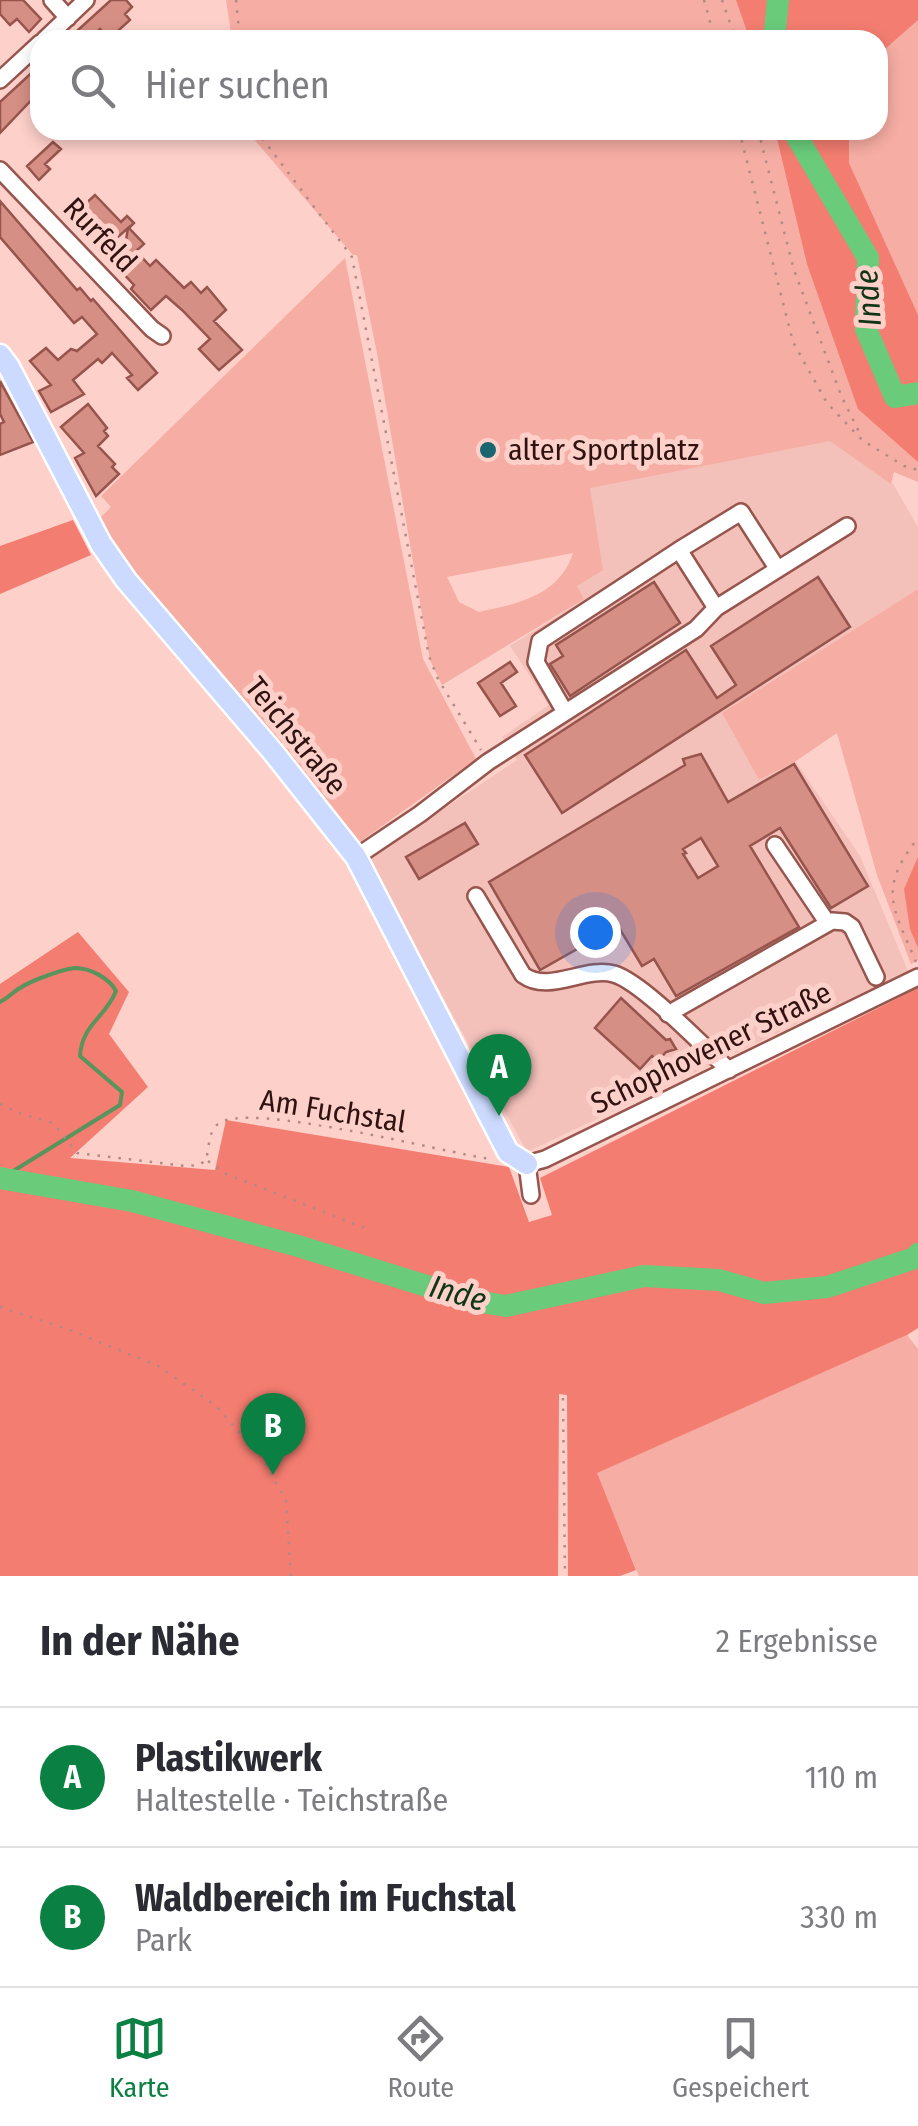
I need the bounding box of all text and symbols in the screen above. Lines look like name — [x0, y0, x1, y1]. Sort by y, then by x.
search box — [30, 30, 888, 140]
icon: search — [65, 58, 120, 113]
text: Hier suchen — [145, 62, 330, 108]
street label: Rurfeld — [56, 190, 144, 280]
water label: Inde — [847, 268, 889, 328]
place label: alter Sportplatz — [508, 432, 699, 468]
marker: alter Sportplatz — [477, 439, 499, 461]
street label: Teichstraße — [238, 670, 354, 802]
your location — [570, 907, 621, 958]
street label: Schophovener Straße — [585, 974, 837, 1122]
pin: A — [466, 1034, 532, 1116]
street label: Am Fuchstal — [258, 1082, 408, 1140]
water label: Inde — [425, 1267, 491, 1319]
pin: B — [240, 1392, 306, 1475]
text: In der Nähe — [40, 1616, 240, 1666]
text: 2 Ergebnisse — [716, 1622, 878, 1660]
text: Plastikwerk — [135, 1735, 322, 1781]
text: A — [64, 1758, 81, 1796]
text: 110 m — [805, 1758, 878, 1796]
text: Haltestelle · Teichstraße — [135, 1781, 448, 1819]
text: Waldbereich im Fuchstal — [135, 1875, 516, 1921]
text: B — [64, 1898, 81, 1936]
text: 330 m — [800, 1898, 878, 1936]
text: Park — [135, 1921, 192, 1959]
tab: Karte — [109, 2011, 170, 2104]
tab: Route — [387, 2011, 454, 2104]
tab: Gespeichert — [672, 2011, 809, 2104]

